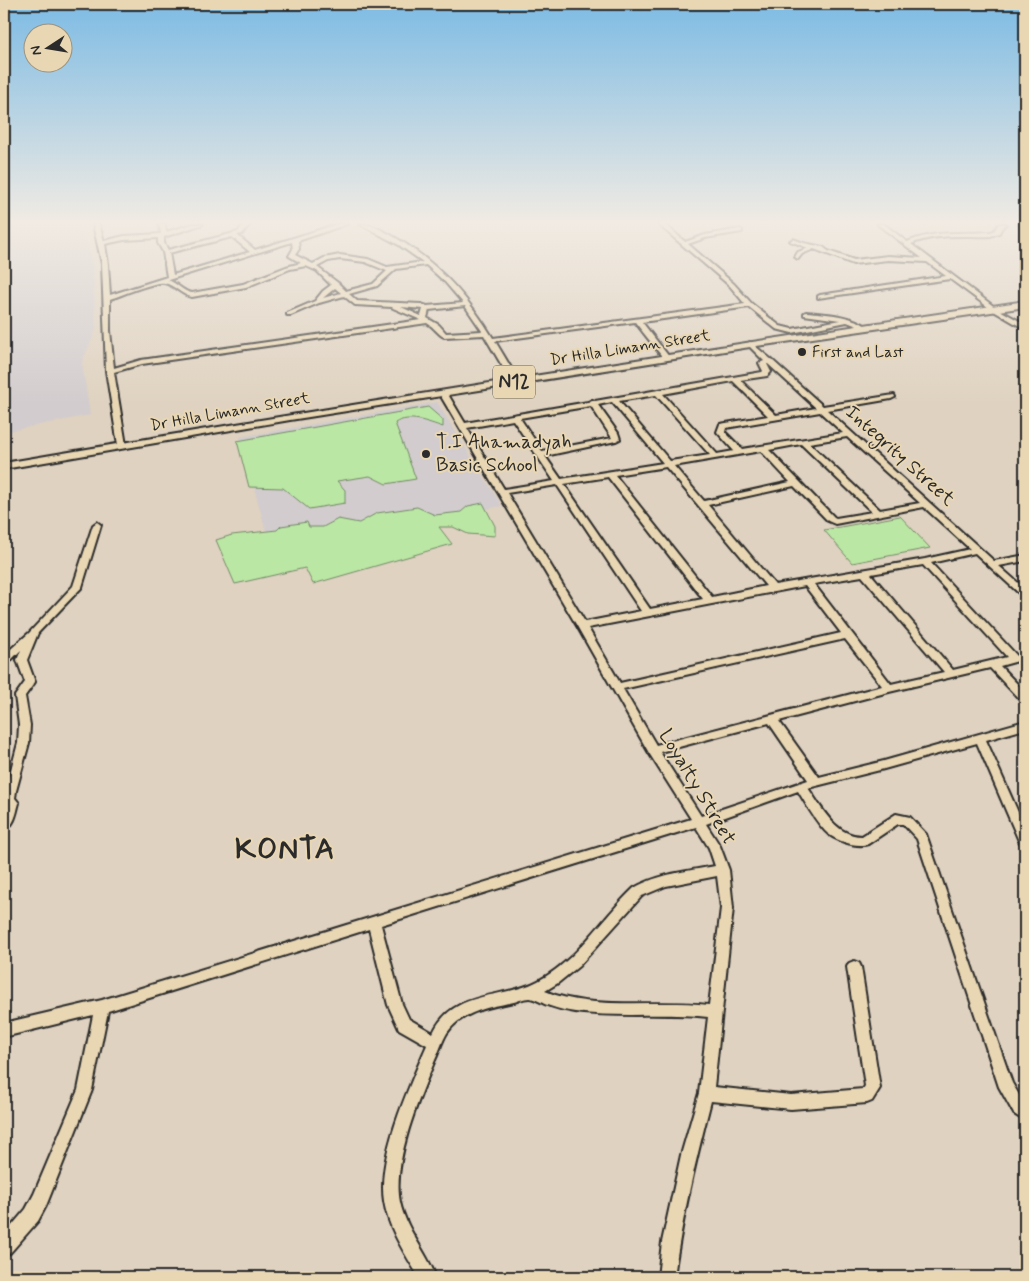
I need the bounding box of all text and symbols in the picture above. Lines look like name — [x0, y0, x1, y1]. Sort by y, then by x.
north arrow — [22, 22, 72, 72]
text: N — [26, 44, 46, 57]
street label: Dr Hilla Limann Street — [549, 325, 712, 371]
place label: First and Last — [812, 342, 903, 363]
marker: First and Last — [796, 346, 808, 358]
road number: N12 — [493, 366, 535, 398]
street label: Dr Hilla Limann Street — [149, 388, 312, 436]
street label: Integrity Street — [839, 399, 961, 514]
place label: T.I Ahamadyah Basic School — [436, 429, 572, 479]
marker: T.I Ahamadyah Basic School — [420, 448, 432, 460]
street label: Loyalty Street — [652, 724, 742, 850]
district label: KONTA — [235, 830, 335, 869]

